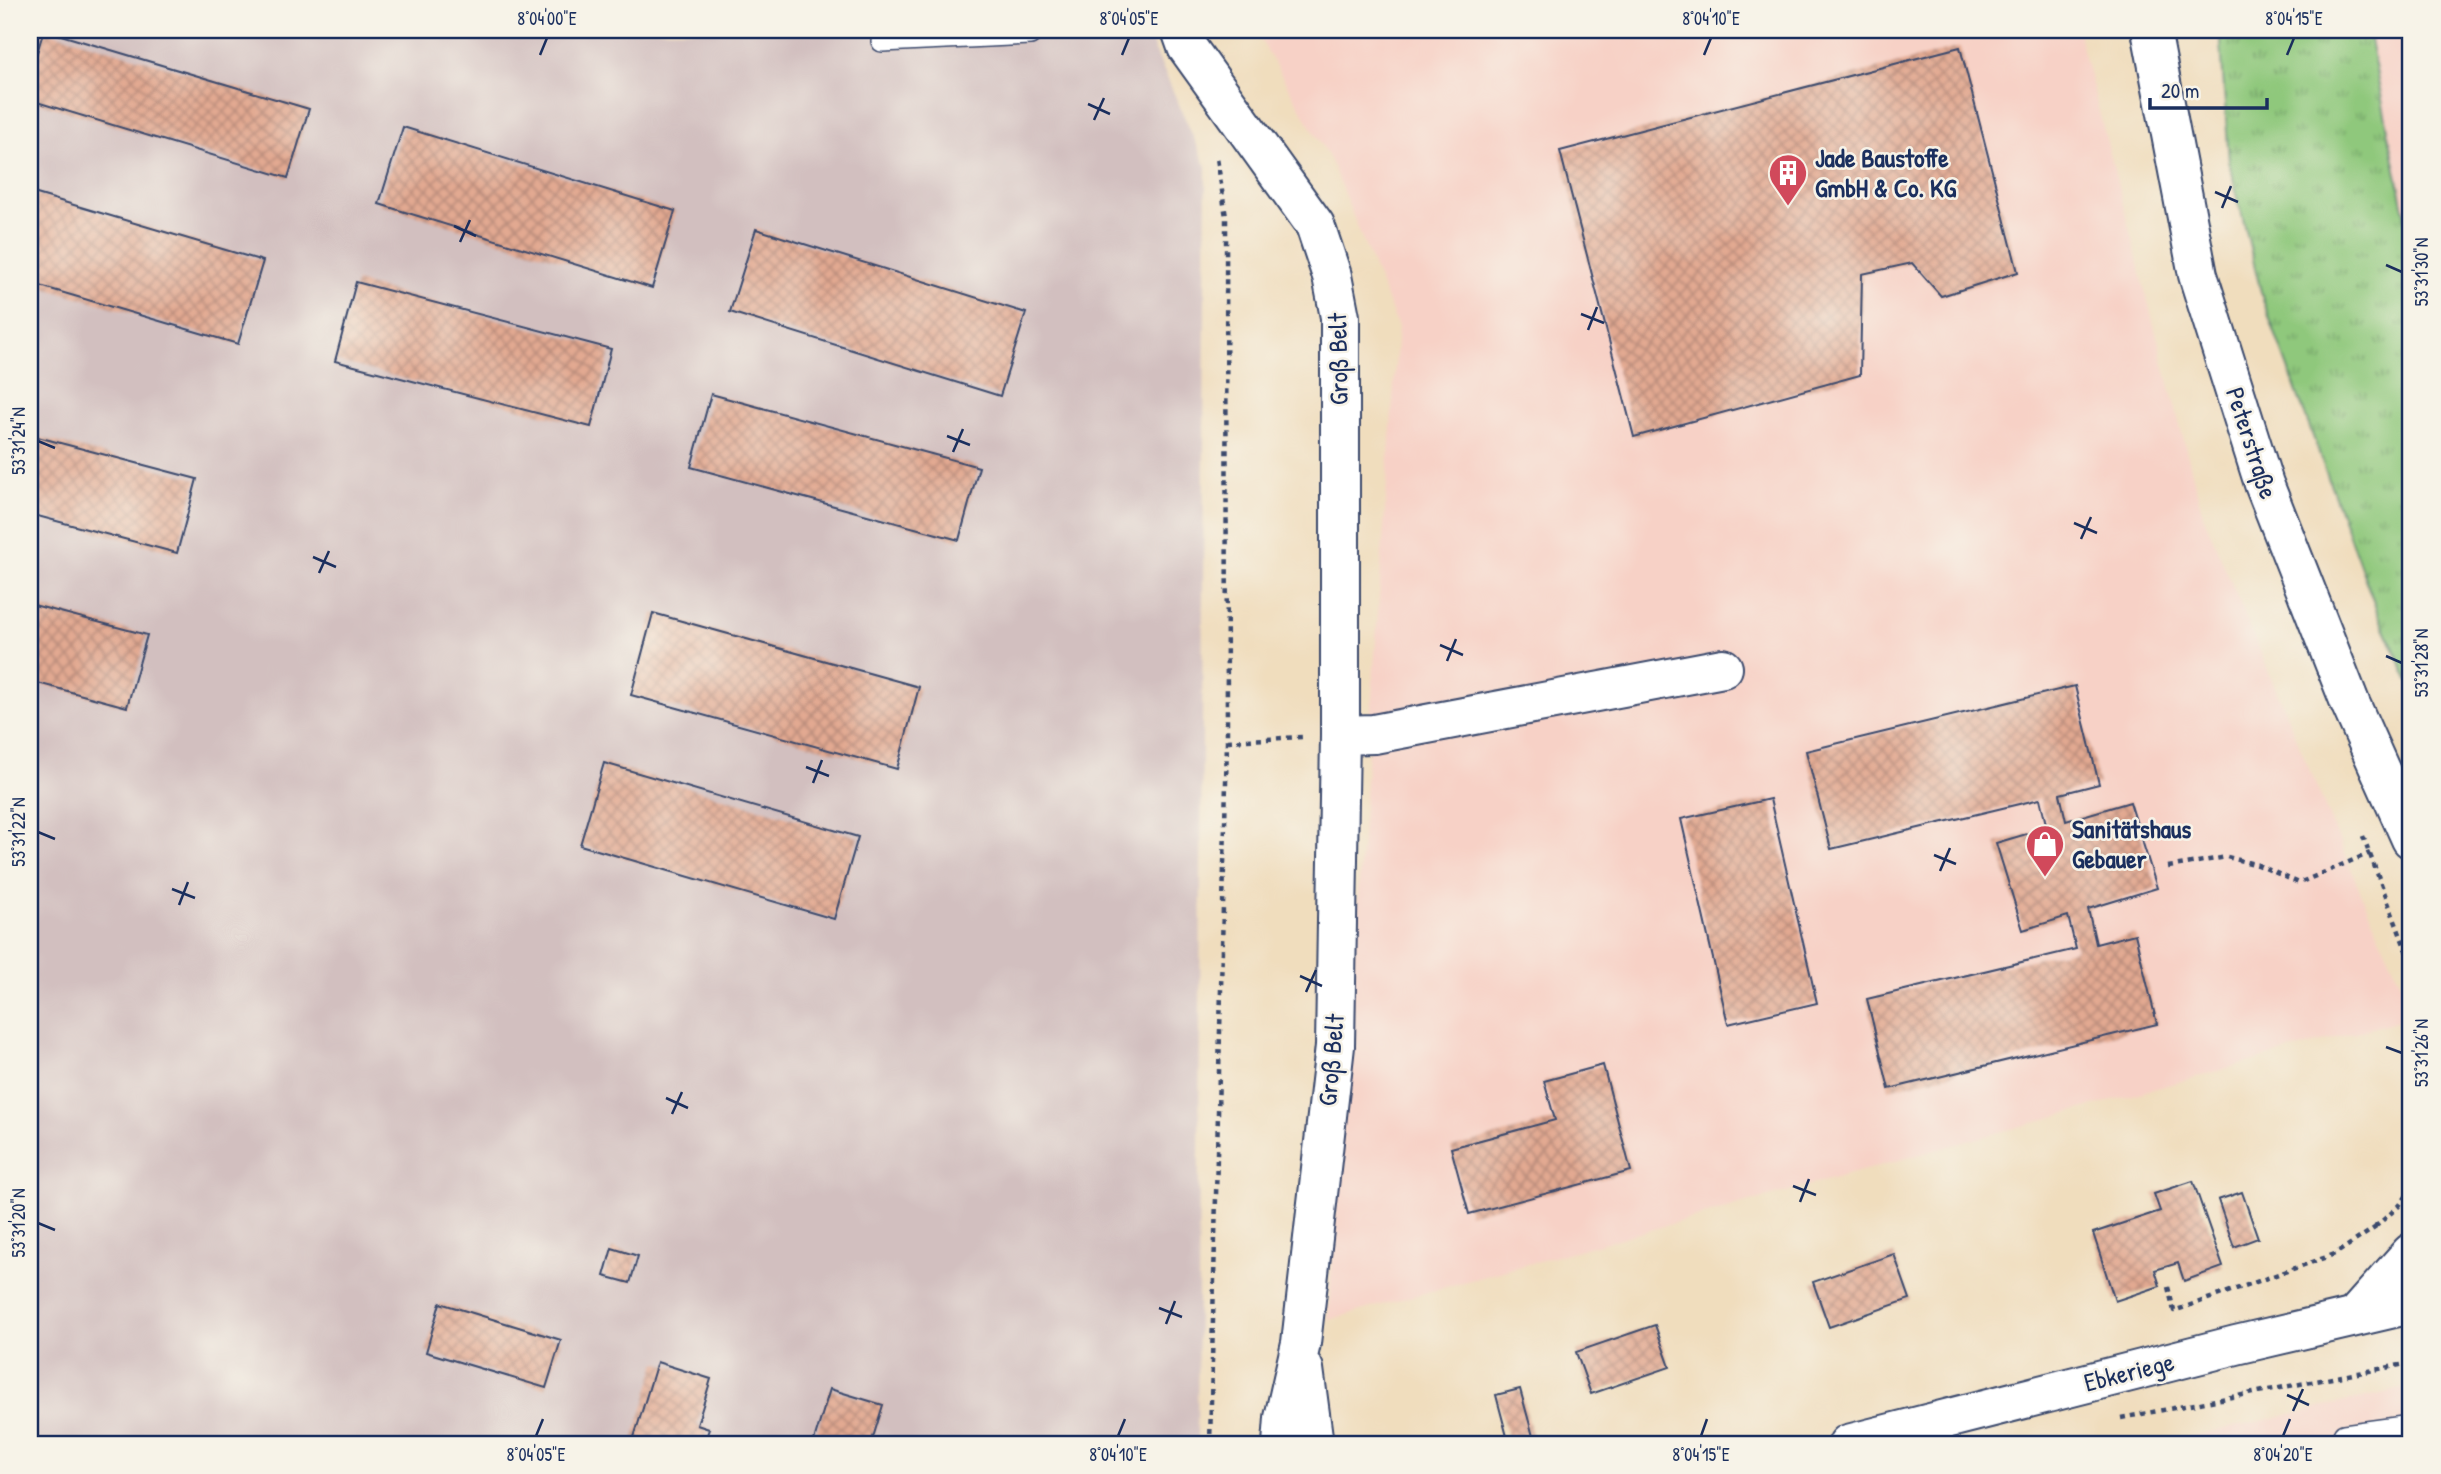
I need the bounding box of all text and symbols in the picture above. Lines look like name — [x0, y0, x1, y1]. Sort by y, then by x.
text: 8°04'00"E — [517, 6, 577, 31]
text: 8°04'05"E — [1100, 6, 1158, 31]
text: 8°04'10"E — [1682, 6, 1740, 31]
text: 8°04'15"E — [2265, 6, 2323, 31]
scale bar — [2150, 66, 2268, 110]
text: 20 m — [2161, 76, 2199, 105]
place label: Jade Baustoffe GmbH & Co. KG — [1815, 140, 1957, 205]
building icon: Jade Baustoffe GmbH & Co. KG — [1767, 152, 1809, 207]
text: 53°31'30"N — [2409, 238, 2434, 306]
street label: Groß Belt — [1319, 312, 1356, 405]
street label: Peterstraße — [2218, 383, 2287, 503]
text: 53°31'24"N — [6, 407, 31, 475]
text: 53°31'28"N — [2409, 629, 2434, 697]
text: 53°31'22"N — [6, 797, 31, 867]
place label: Sanitätshaus Gebauer — [2072, 811, 2191, 876]
shop icon: Sanitätshaus Gebauer — [2024, 823, 2066, 878]
street label: Groß Belt — [1309, 1012, 1352, 1107]
text: 53°31'26"N — [2409, 1019, 2434, 1087]
text: 53°31'20"N — [6, 1189, 31, 1257]
street label: Ebkeriege — [2080, 1343, 2177, 1400]
text: 8°04'05"E — [507, 1442, 565, 1467]
text: 8°04'10"E — [1089, 1442, 1147, 1467]
text: 8°04'15"E — [1672, 1442, 1730, 1467]
text: 8°04'20"E — [2253, 1442, 2313, 1467]

